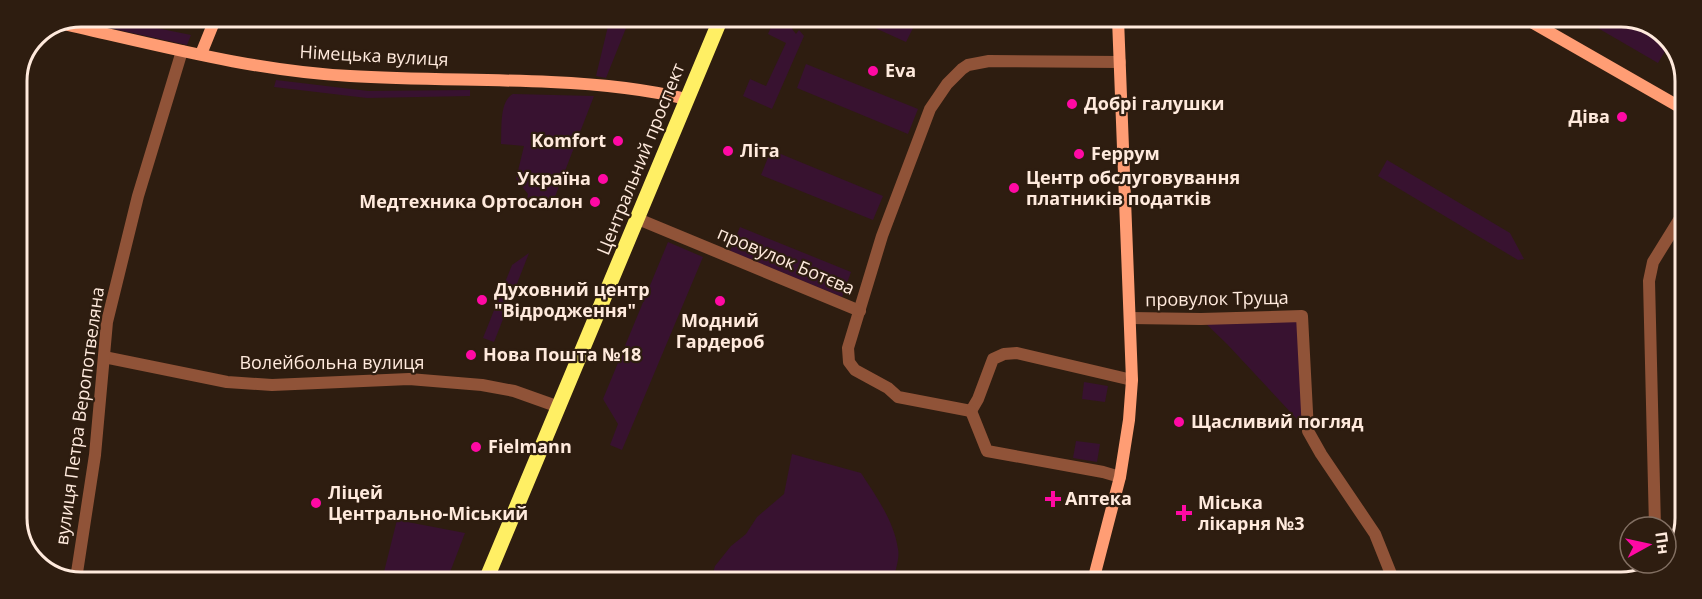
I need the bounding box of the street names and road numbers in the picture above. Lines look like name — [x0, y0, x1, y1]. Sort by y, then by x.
street label: Німецька вулиця — [299, 39, 449, 71]
street label: Центральний проспект — [591, 59, 690, 258]
street label: провулок Ботєва — [714, 220, 859, 300]
street label: вулиця Петра Веропотвеляна — [49, 285, 109, 547]
street label: провулок Труща — [1145, 285, 1289, 311]
street label: Волейбольна вулиця — [239, 350, 425, 374]

